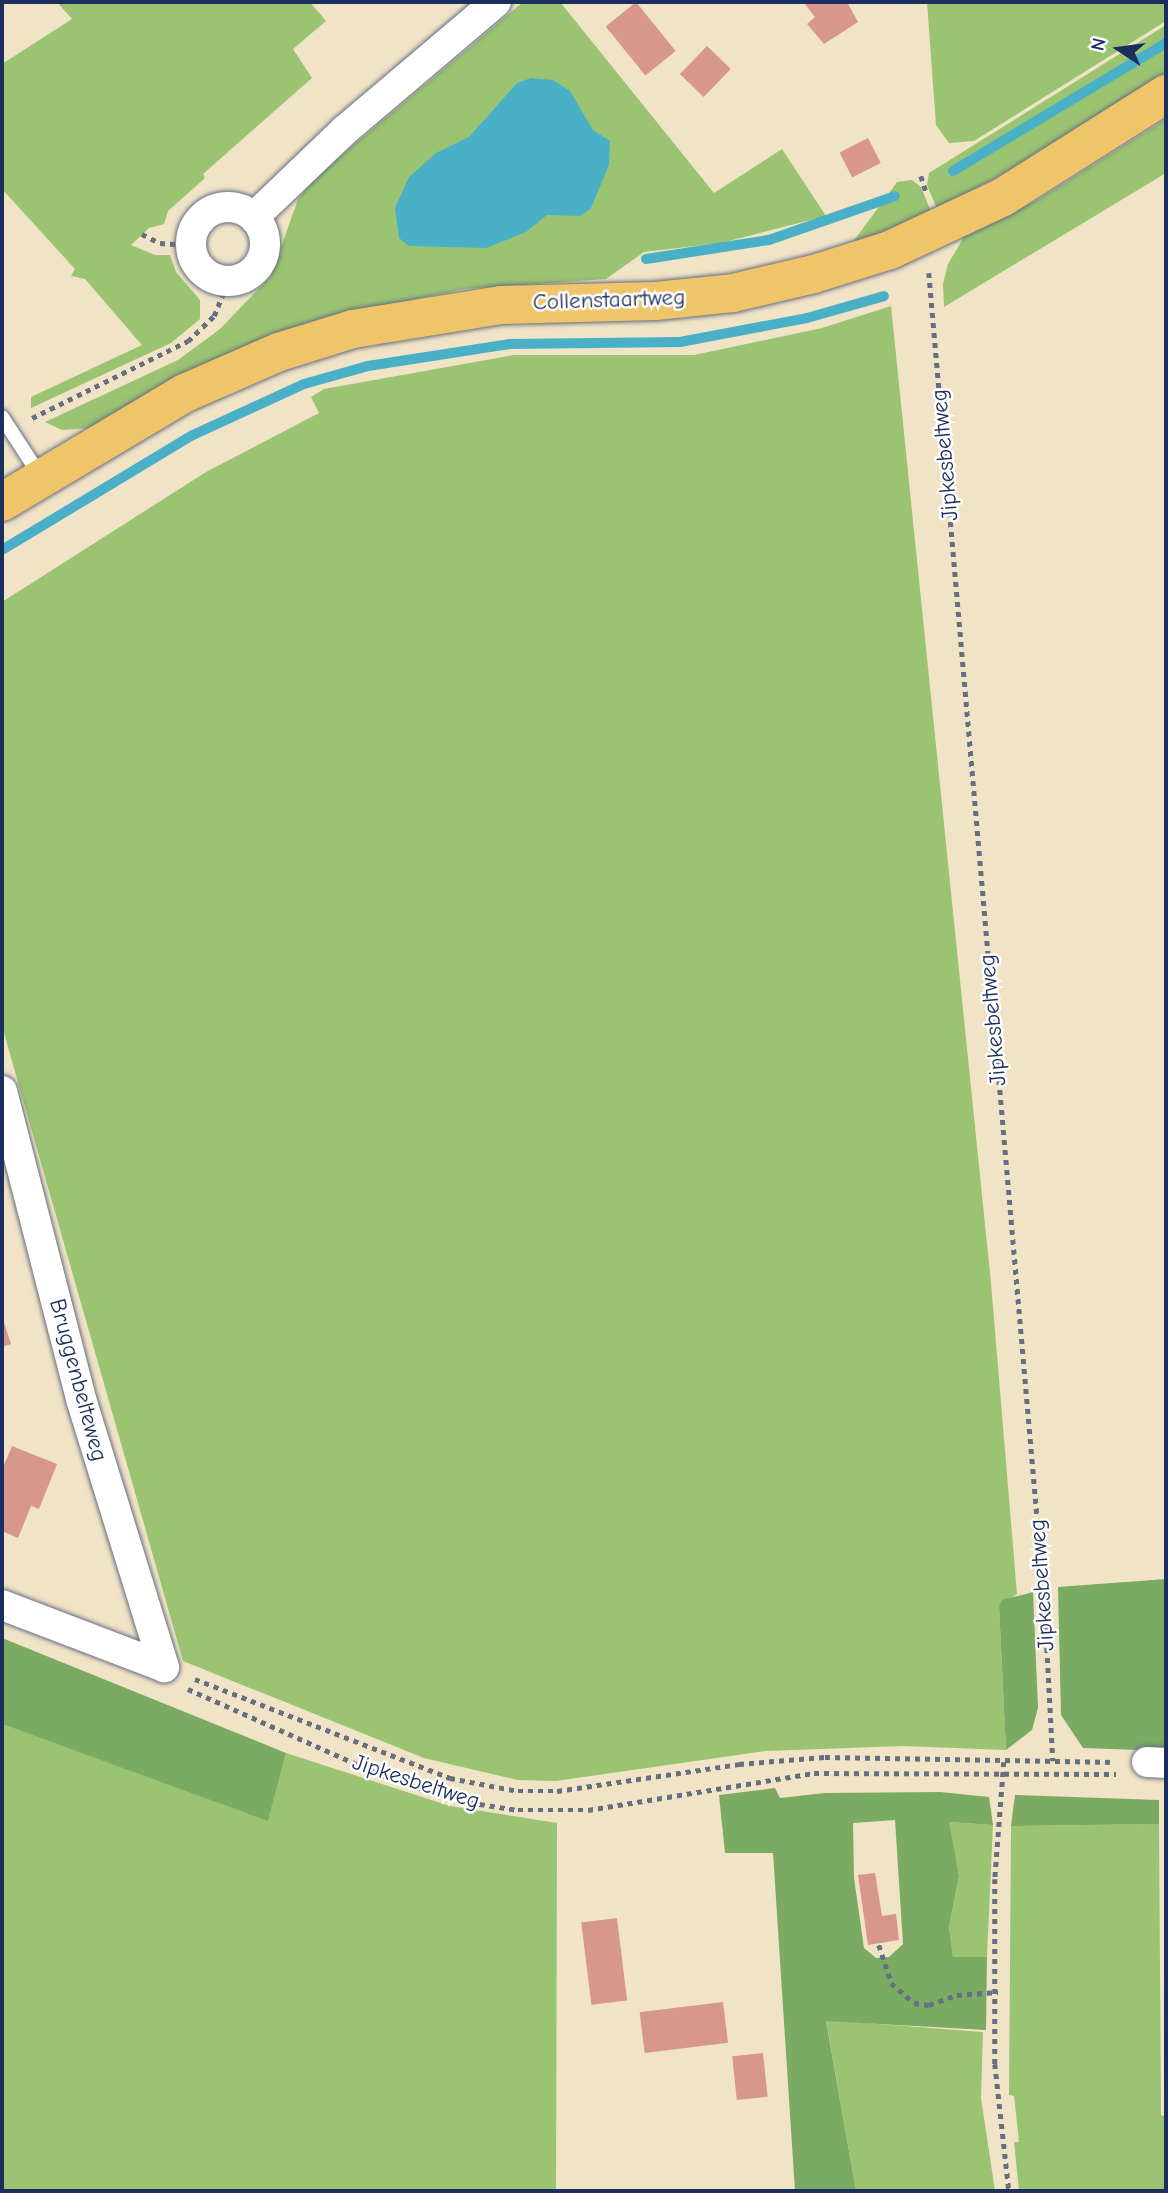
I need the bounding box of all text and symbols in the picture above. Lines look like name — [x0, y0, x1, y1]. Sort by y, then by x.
north arrow — [1084, 14, 1154, 84]
text: N — [1086, 36, 1111, 53]
street label: Collenstaartweg — [532, 284, 686, 316]
street label: Jipkesbeltweg — [925, 388, 965, 522]
street label: Jipkesbeltweg — [973, 953, 1013, 1087]
street label: Bruggenbelteweg — [43, 1296, 113, 1464]
street label: Jipkesbeltweg — [1024, 1518, 1060, 1652]
street label: Jipkesbeltweg — [349, 1748, 483, 1816]

